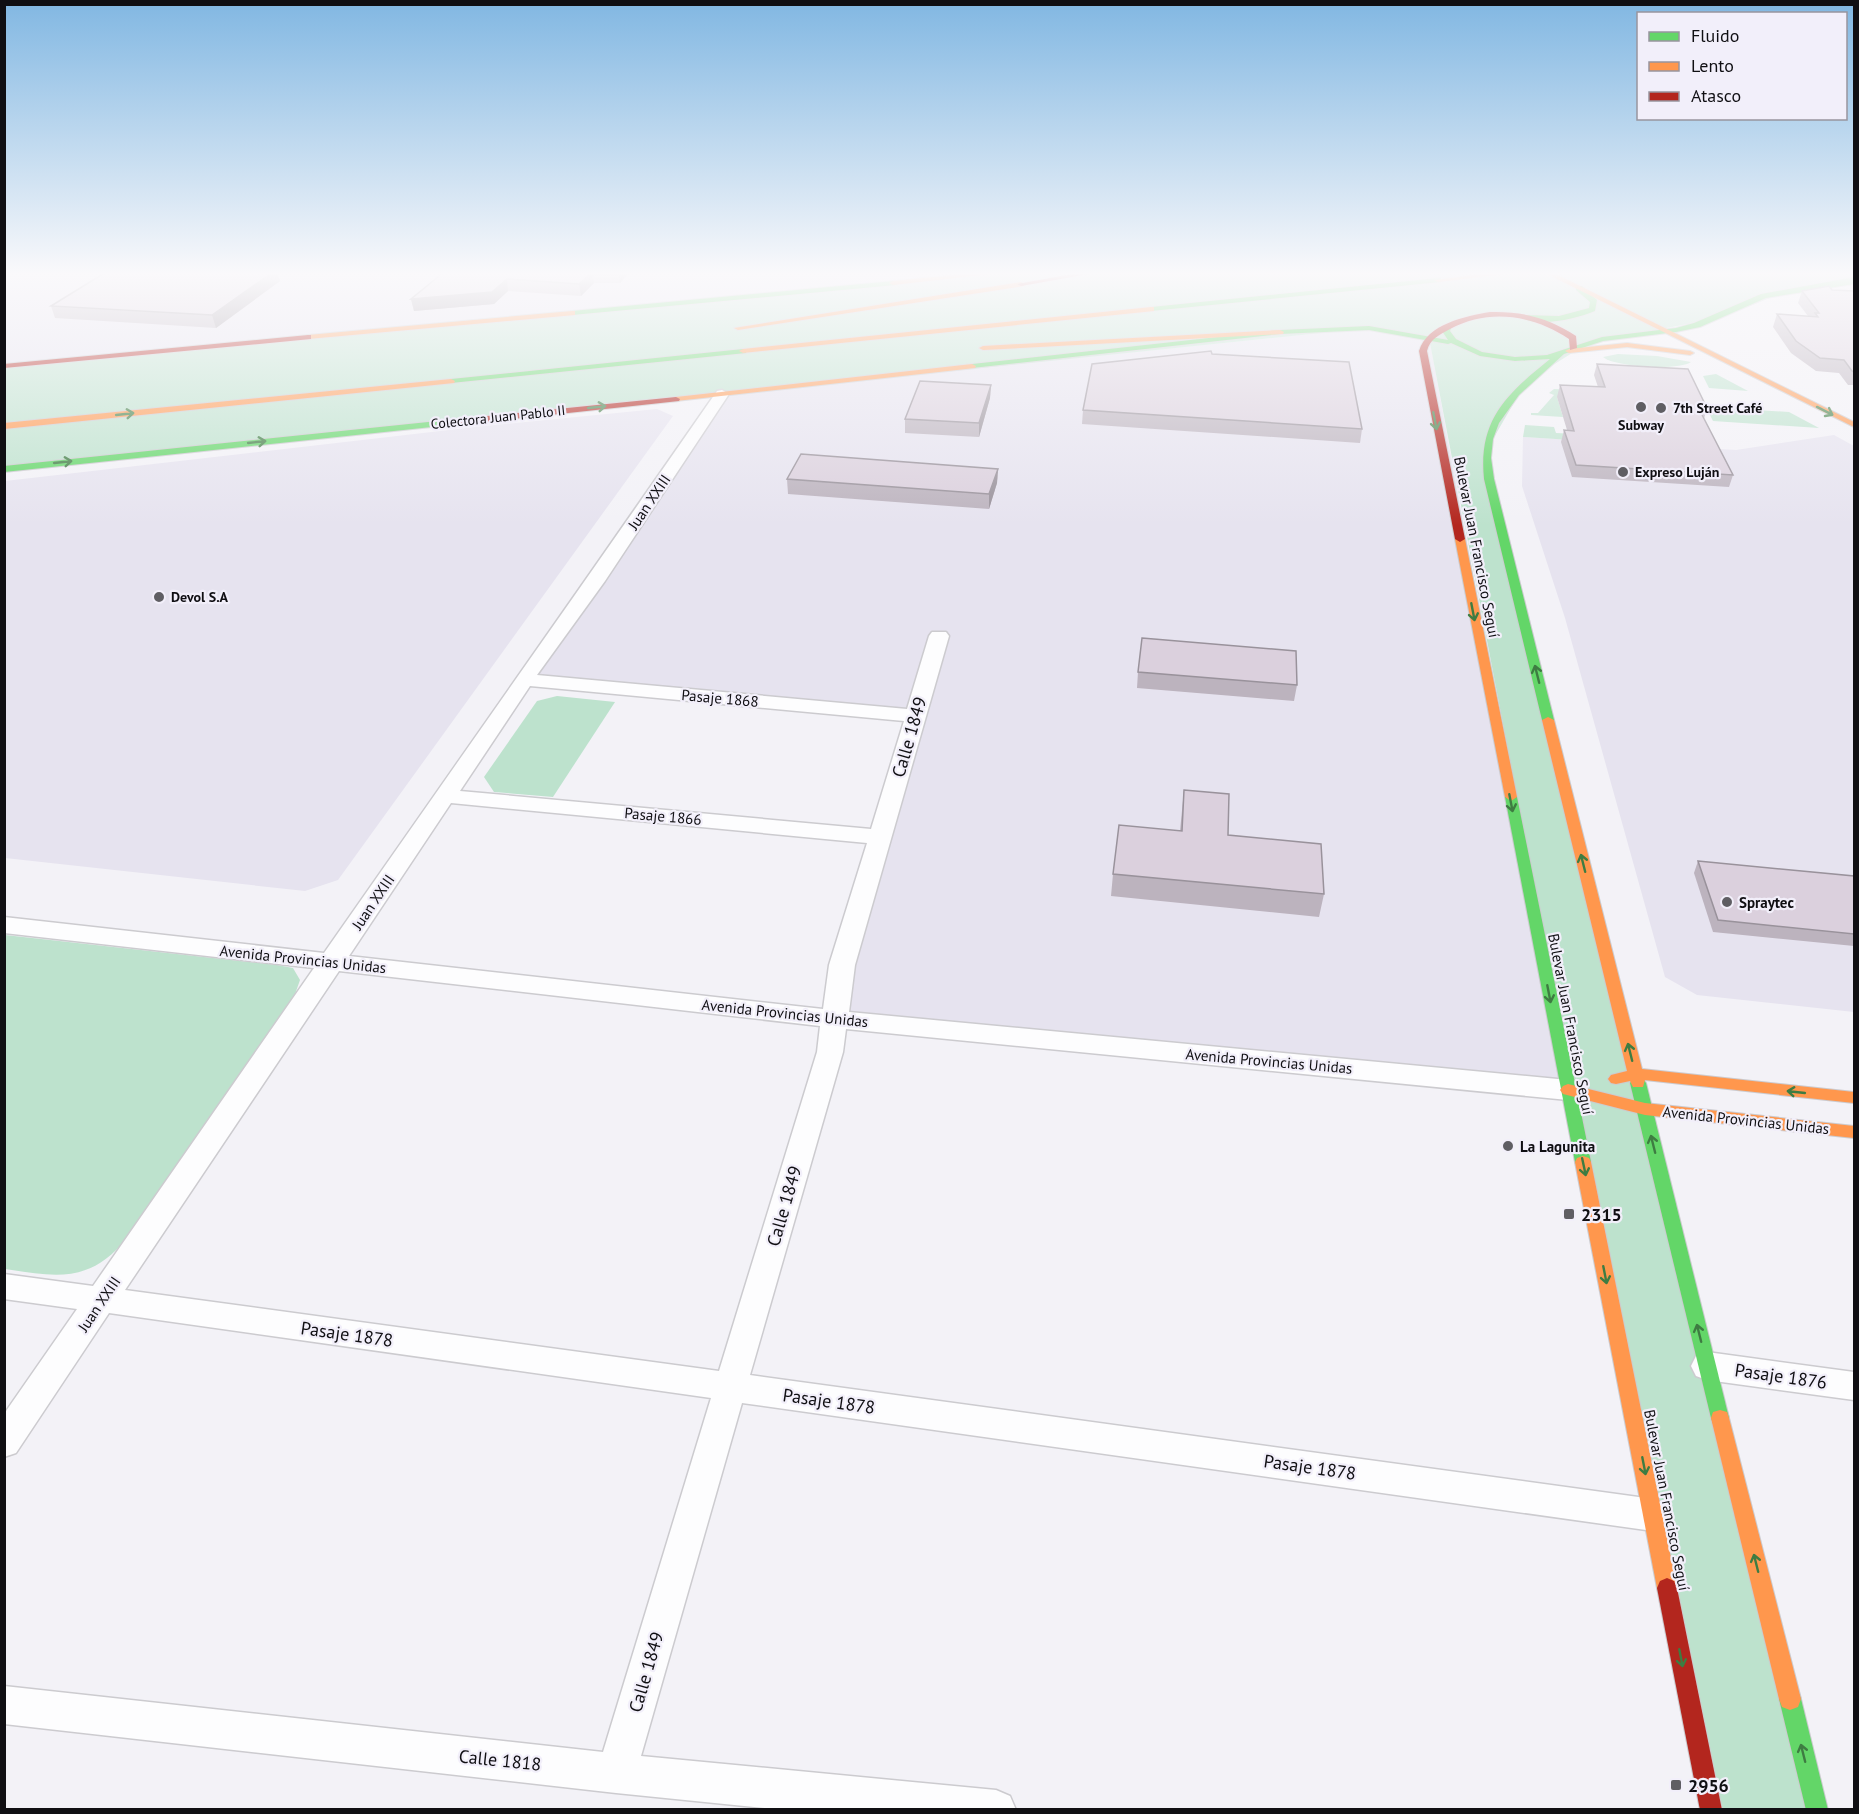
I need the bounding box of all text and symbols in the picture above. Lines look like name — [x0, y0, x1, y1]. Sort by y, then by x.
legend — [1637, 12, 1847, 120]
text: Fluido — [1691, 24, 1739, 47]
text: Lento — [1691, 54, 1734, 77]
text: Atasco — [1691, 84, 1741, 107]
place label: 7th Street Café — [1673, 399, 1762, 417]
marker: Subway — [1634, 400, 1648, 414]
street label: Colectora Juan Pablo II — [430, 401, 566, 433]
one-way arrow — [586, 401, 606, 412]
marker: 7th Street Café — [1654, 401, 1668, 415]
one-way arrow — [1816, 406, 1834, 417]
one-way arrow — [115, 408, 135, 419]
one-way arrow — [1430, 411, 1442, 430]
place label: Subway — [1618, 416, 1664, 434]
one-way arrow — [246, 436, 266, 447]
street label: Bulevar Juan Francisco Seguí — [1450, 455, 1504, 639]
one-way arrow — [52, 457, 72, 468]
place label: Expreso Luján — [1635, 463, 1719, 481]
marker: Expreso Luján — [1616, 465, 1630, 479]
street label: Juan XXIII — [623, 471, 674, 534]
place label: Devol S.A — [171, 588, 229, 606]
marker: Devol S.A — [152, 590, 166, 604]
one-way arrow — [1468, 602, 1479, 621]
one-way arrow — [1530, 664, 1542, 683]
street label: Pasaje 1868 — [681, 685, 759, 711]
street label: Calle 1849 — [887, 694, 931, 780]
one-way arrow — [1506, 793, 1517, 812]
street label: Pasaje 1866 — [624, 803, 702, 829]
one-way arrow — [1577, 854, 1589, 873]
street label: Juan XXIII — [347, 871, 398, 934]
place label: Spraytec — [1739, 893, 1794, 912]
marker: Spraytec — [1720, 895, 1734, 909]
street label: Bulevar Juan Francisco Seguí — [1544, 932, 1598, 1116]
street label: Avenida Provincias Unidas — [219, 941, 387, 977]
one-way arrow — [1544, 984, 1555, 1004]
street label: Avenida Provincias Unidas — [701, 995, 869, 1031]
one-way arrow — [1623, 1043, 1635, 1062]
street label: Avenida Provincias Unidas — [1185, 1044, 1353, 1078]
one-way arrow — [1787, 1086, 1807, 1097]
street label: Avenida Provincias Unidas — [1662, 1102, 1830, 1138]
one-way arrow — [1647, 1135, 1659, 1154]
place label: La Lagunita — [1520, 1137, 1595, 1156]
marker: La Lagunita — [1501, 1139, 1515, 1153]
one-way arrow — [1579, 1157, 1590, 1177]
street label: Calle 1849 — [762, 1163, 806, 1249]
place label: 2315 — [1581, 1203, 1622, 1226]
marker: 2315 — [1562, 1207, 1576, 1221]
one-way arrow — [1600, 1265, 1611, 1284]
street label: Juan XXIII — [73, 1273, 124, 1336]
street label: Pasaje 1878 — [299, 1316, 395, 1352]
one-way arrow — [1693, 1324, 1705, 1343]
street label: Pasaje 1876 — [1733, 1358, 1829, 1394]
street label: Pasaje 1878 — [781, 1383, 877, 1419]
street label: Bulevar Juan Francisco Seguí — [1640, 1408, 1694, 1592]
street label: Pasaje 1878 — [1262, 1449, 1358, 1485]
one-way arrow — [1638, 1457, 1650, 1476]
one-way arrow — [1750, 1554, 1762, 1573]
street label: Calle 1849 — [624, 1629, 668, 1715]
one-way arrow — [1676, 1647, 1687, 1667]
street label: Calle 1818 — [458, 1744, 542, 1776]
one-way arrow — [1797, 1744, 1809, 1763]
place label: 2956 — [1688, 1774, 1729, 1797]
marker: 2956 — [1669, 1778, 1683, 1792]

